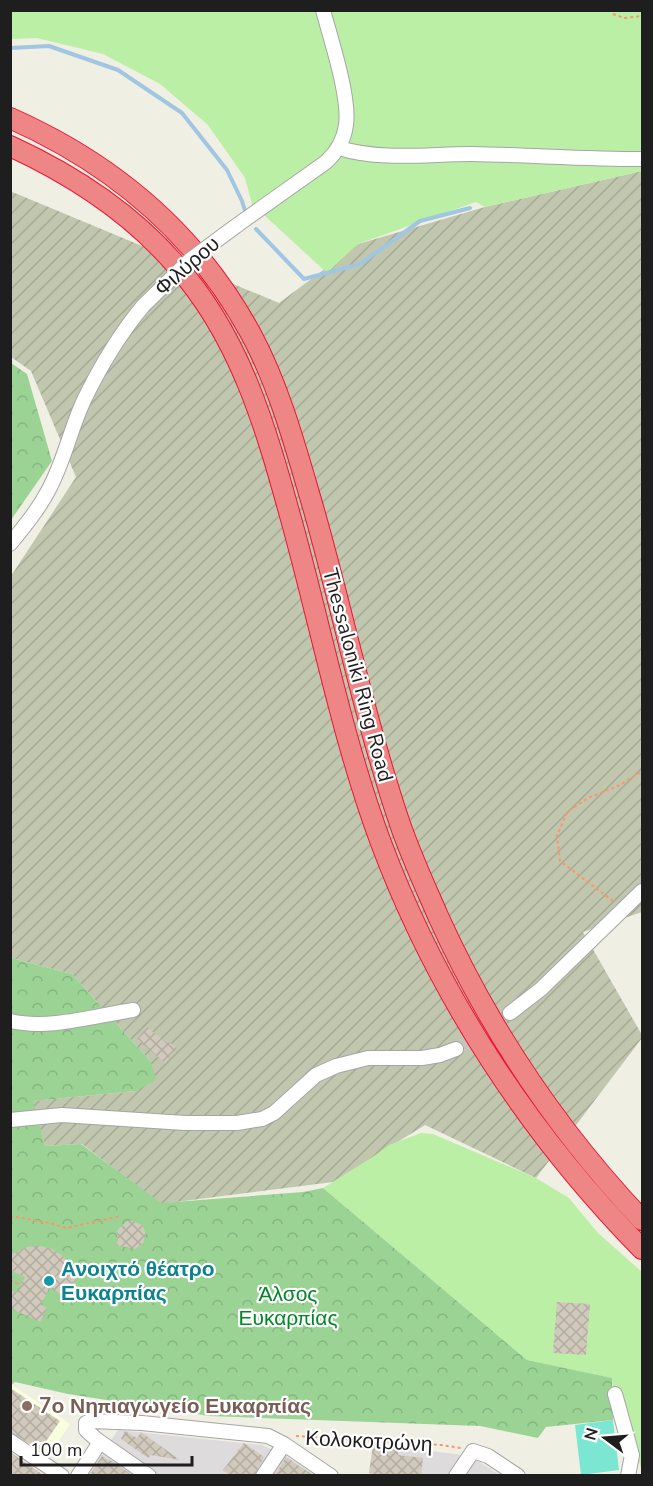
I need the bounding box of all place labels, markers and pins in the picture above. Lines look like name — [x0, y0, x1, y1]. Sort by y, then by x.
place label: Ανοιχτό θέατρο Ευκαρπίας — [61, 1255, 215, 1307]
marker: Ανοιχτό θέατρο Ευκαρπίας — [42, 1274, 56, 1288]
place label: 7ο Νηπιαγωγείο Ευκαρπίας — [39, 1392, 311, 1420]
marker: 7ο Νηπιαγωγείο Ευκαρπίας — [20, 1399, 34, 1413]

